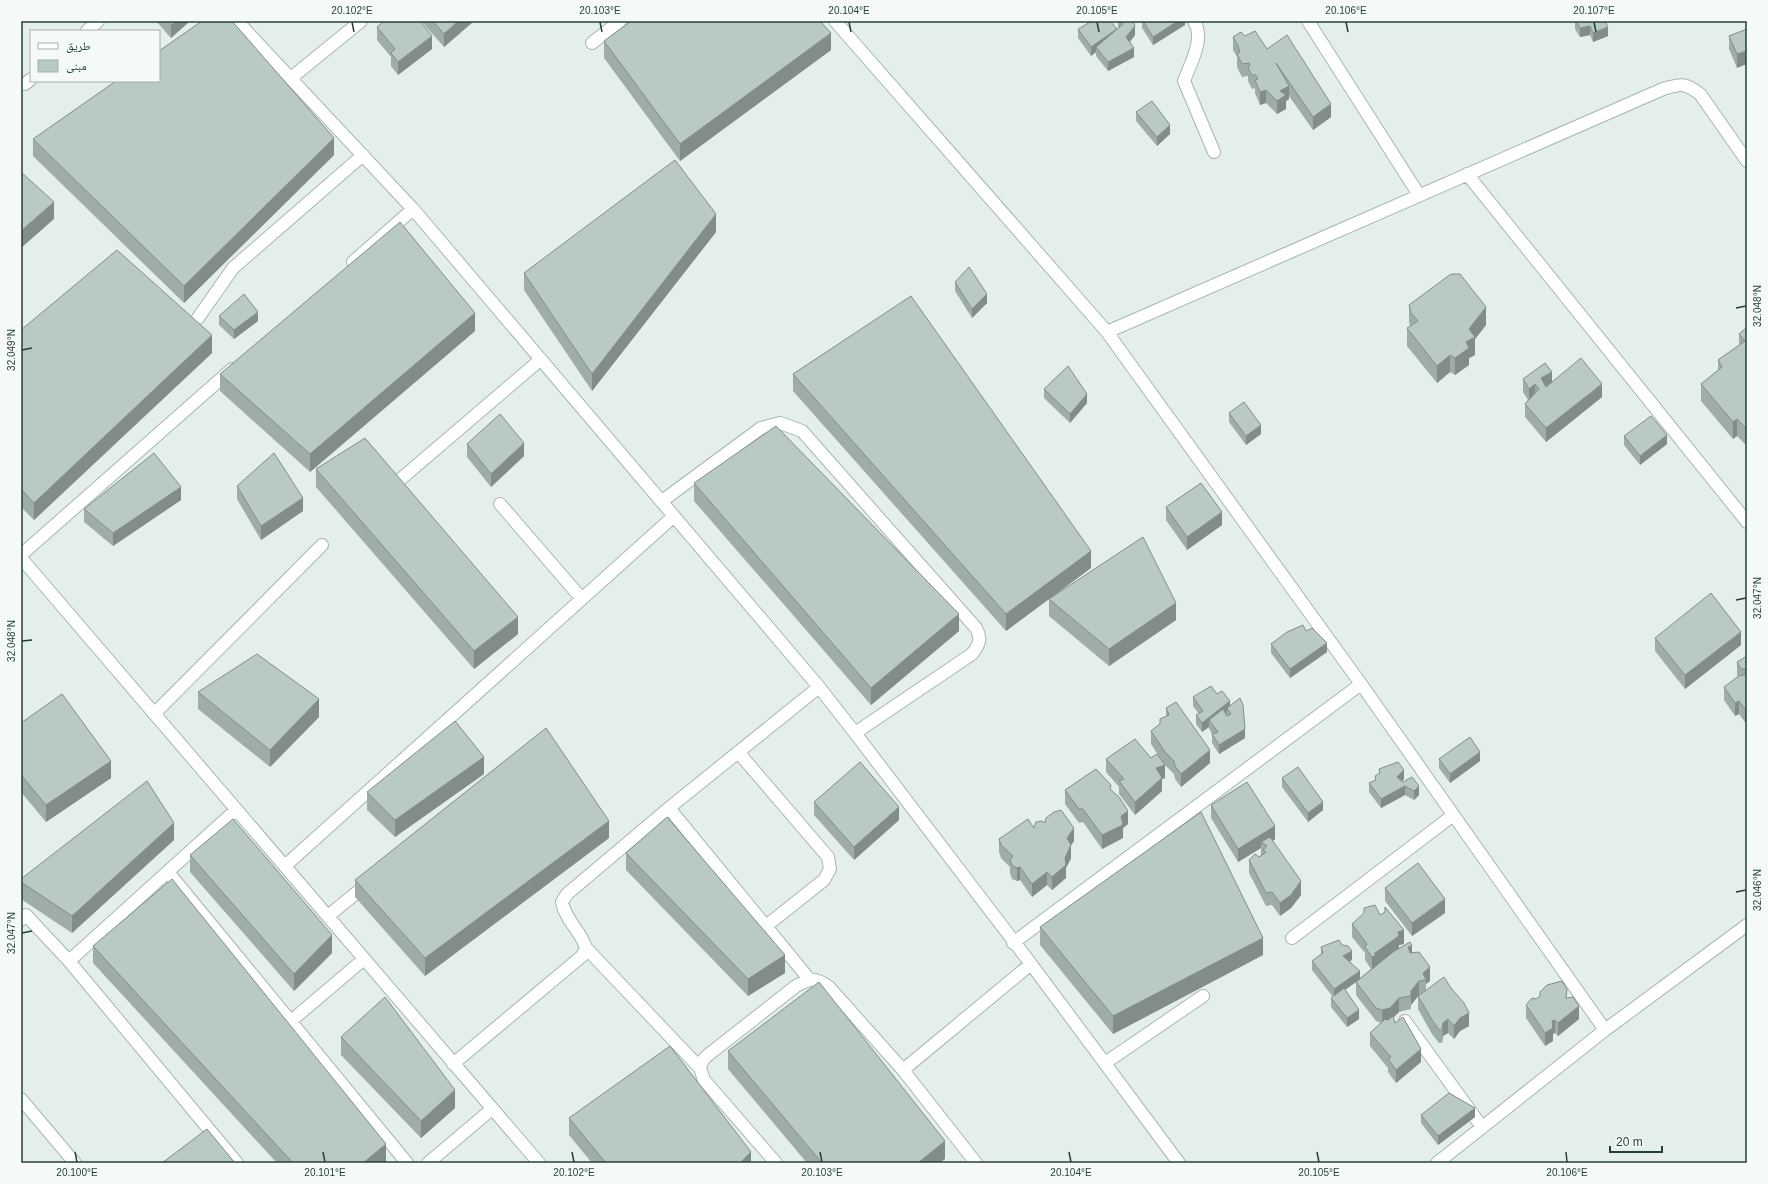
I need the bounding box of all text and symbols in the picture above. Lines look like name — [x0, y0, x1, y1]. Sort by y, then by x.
text: 20.102°E — [331, 5, 373, 16]
text: 20.103°E — [579, 5, 621, 16]
text: 20.104°E — [828, 5, 870, 16]
text: 20.105°E — [1076, 5, 1118, 16]
text: 20.106°E — [1325, 5, 1367, 16]
text: 20.107°E — [1573, 5, 1615, 16]
legend — [30, 30, 160, 82]
text: طريق — [66, 39, 91, 53]
text: مبنى — [66, 59, 87, 73]
text: 32.048°N — [1752, 285, 1763, 327]
text: 32.049°N — [6, 329, 17, 371]
text: 32.047°N — [1752, 577, 1763, 619]
text: 32.048°N — [6, 620, 17, 662]
text: 32.046°N — [1752, 869, 1763, 911]
text: 32.047°N — [6, 912, 17, 954]
scale bar — [1610, 1128, 1662, 1154]
text: 20 m — [1616, 1135, 1643, 1149]
text: 20.100°E — [56, 1167, 98, 1178]
text: 20.101°E — [304, 1167, 346, 1178]
text: 20.102°E — [553, 1167, 595, 1178]
text: 20.103°E — [801, 1167, 843, 1178]
text: 20.104°E — [1050, 1167, 1092, 1178]
text: 20.105°E — [1298, 1167, 1340, 1178]
text: 20.106°E — [1546, 1167, 1588, 1178]

